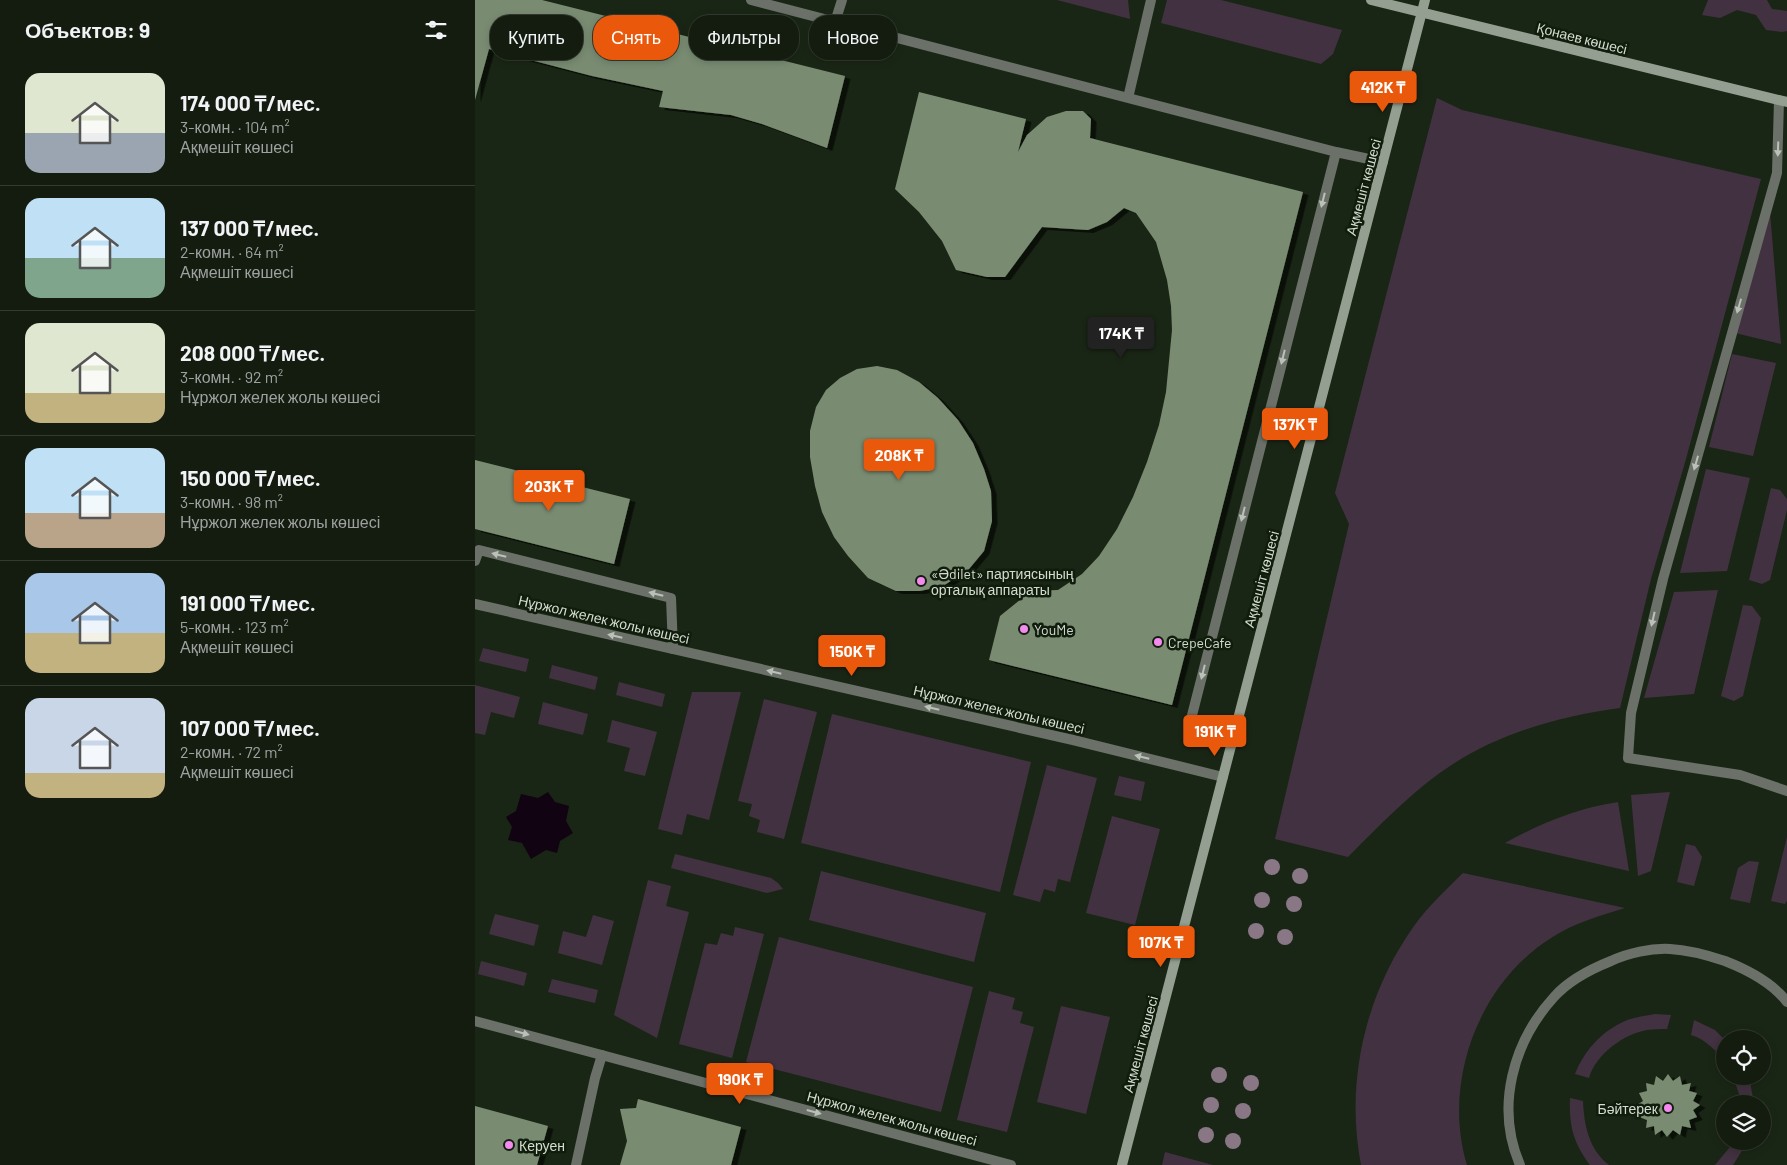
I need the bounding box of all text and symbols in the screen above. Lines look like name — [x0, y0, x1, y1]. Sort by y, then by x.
chip: Купить — [490, 15, 583, 60]
chip: Снять — [593, 15, 679, 60]
chip: Фильтры — [689, 15, 799, 60]
chip: Новое — [809, 15, 897, 60]
icon: filters — [422, 16, 450, 44]
text: Объектов: 9 — [25, 17, 150, 42]
street label: Қонаев көшесі — [1535, 19, 1629, 57]
pin: 412K ₸ — [1342, 70, 1424, 113]
text: 412K ₸ — [1361, 77, 1405, 96]
text: 174 000 ₸/мес. — [180, 90, 321, 115]
icon: home — [65, 93, 125, 153]
text: 3-комн. · 104 m² — [180, 117, 290, 136]
text: Ақмешіт көшесі — [180, 137, 294, 156]
street label: Ақмешіт көшесі — [1342, 137, 1384, 237]
one-way arrow — [1774, 141, 1782, 157]
one-way arrow — [1319, 192, 1327, 207]
text: 137 000 ₸/мес. — [180, 215, 319, 240]
icon: home — [65, 218, 125, 278]
text: 2-комн. · 64 m² — [180, 242, 284, 261]
text: Ақмешіт көшесі — [180, 262, 294, 281]
one-way arrow — [1735, 299, 1743, 314]
pin: 174K ₸ — [1080, 316, 1162, 359]
text: 174K ₸ — [1098, 323, 1144, 342]
text: 208 000 ₸/мес. — [180, 340, 325, 365]
icon: home — [65, 343, 125, 403]
one-way arrow — [1279, 350, 1287, 365]
text: 3-комн. · 92 m² — [180, 367, 283, 386]
text: Нұржол желек жолы көшесі — [180, 387, 380, 406]
pin: 137K ₸ — [1254, 408, 1336, 450]
text: 137K ₸ — [1273, 414, 1317, 433]
pin: 208K ₸ — [858, 438, 940, 481]
text: 208K ₸ — [875, 445, 923, 464]
one-way arrow — [1692, 455, 1700, 470]
text: 150 000 ₸/мес. — [180, 465, 321, 490]
icon: home — [65, 468, 125, 528]
pin: 203K ₸ — [508, 470, 590, 512]
text: 203K ₸ — [525, 476, 573, 495]
text: 3-комн. · 98 m² — [180, 492, 283, 511]
one-way arrow — [1239, 507, 1247, 522]
text: Нұржол желек жолы көшесі — [180, 512, 380, 531]
street label: Ақмешіт көшесі — [1240, 529, 1282, 629]
one-way arrow — [491, 551, 506, 559]
place label: «Әdilet» партиясының орталық аппараты — [931, 565, 1074, 598]
marker: «Әdilet» партиясының орталық аппараты — [915, 575, 927, 587]
text: 191 000 ₸/мес. — [180, 590, 316, 615]
one-way arrow — [649, 590, 664, 598]
street label: Нұржол желек жолы көшесі — [517, 591, 691, 647]
icon: home — [65, 593, 125, 653]
one-way arrow — [1649, 612, 1657, 627]
text: 5-комн. · 123 m² — [180, 617, 289, 636]
place label: YouMe — [1034, 621, 1074, 638]
marker: YouMe — [1018, 623, 1030, 635]
one-way arrow — [608, 632, 623, 640]
pin: 150K ₸ — [811, 634, 893, 677]
place label: CrepeCafe — [1168, 634, 1231, 651]
marker: CrepeCafe — [1152, 636, 1164, 648]
text: Ақмешіт көшесі — [180, 637, 294, 656]
text: 150K ₸ — [829, 641, 875, 660]
one-way arrow — [1199, 664, 1207, 679]
one-way arrow — [766, 668, 781, 676]
street label: Нұржол желек жолы көшесі — [912, 681, 1086, 737]
one-way arrow — [925, 704, 940, 712]
pin: 191K ₸ — [1174, 714, 1256, 757]
text: 107 000 ₸/мес. — [180, 715, 320, 740]
icon: home — [65, 718, 125, 778]
text: 191K ₸ — [1194, 721, 1236, 740]
text: 2-комн. · 72 m² — [180, 742, 283, 761]
one-way arrow — [1134, 753, 1149, 761]
text: Ақмешіт көшесі — [180, 762, 294, 781]
pin: 107K ₸ — [1120, 926, 1202, 968]
text: 107K ₸ — [1139, 932, 1183, 951]
street label: Ақмешіт көшесі — [1119, 994, 1161, 1094]
one-way arrow — [515, 1029, 530, 1037]
map controls — [1716, 1030, 1771, 1150]
button: locate — [1716, 1030, 1771, 1085]
pin: 190K ₸ — [699, 1062, 781, 1105]
text: 190K ₸ — [717, 1069, 763, 1088]
street label: Нұржол желек жолы көшесі — [805, 1087, 979, 1149]
button: layers — [1716, 1095, 1771, 1150]
place label: Бәйтерек — [1597, 1100, 1659, 1117]
marker: Бәйтерек — [1662, 1102, 1674, 1114]
one-way arrow — [807, 1108, 822, 1116]
place label: Керуен — [519, 1137, 565, 1154]
marker: Керуен — [503, 1139, 515, 1151]

